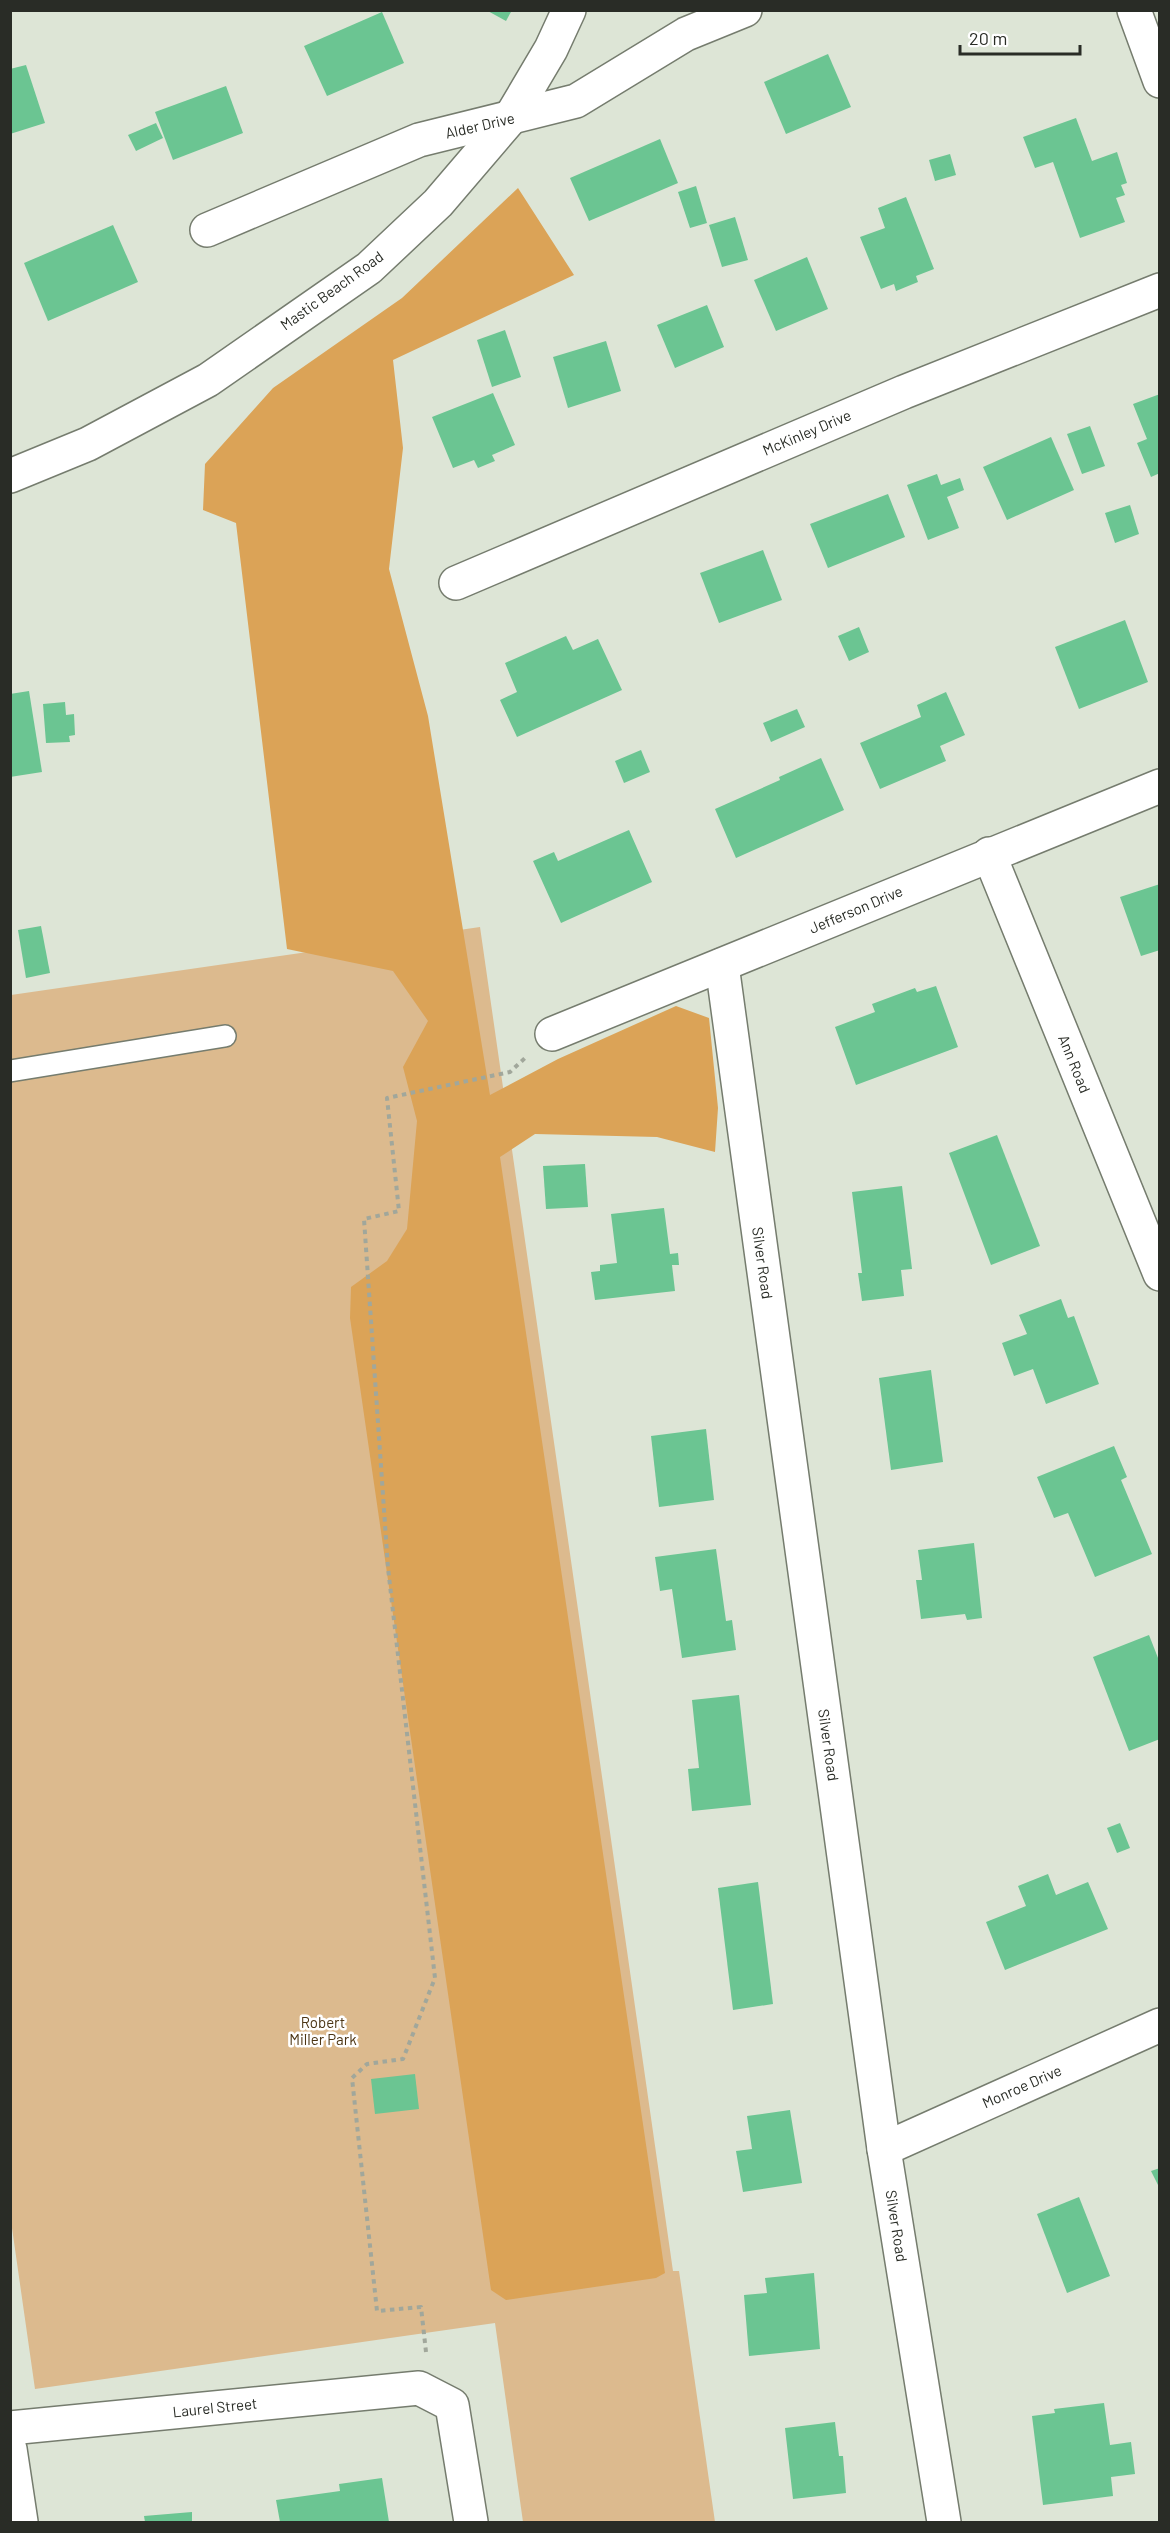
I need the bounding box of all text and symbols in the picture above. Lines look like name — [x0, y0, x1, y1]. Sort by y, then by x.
scale bar — [960, 18, 1080, 56]
text: 20 m — [969, 27, 1007, 49]
street label: Alder Drive — [443, 108, 516, 142]
street label: Mastic Beach Road — [276, 247, 386, 334]
street label: McKinley Drive — [760, 405, 853, 459]
street label: Jefferson Drive — [806, 881, 905, 937]
street label: Ann Road — [1055, 1032, 1095, 1095]
street label: Silver Road — [749, 1226, 777, 1300]
street label: Silver Road — [815, 1708, 843, 1782]
park label: Robert Miller Park — [289, 2013, 357, 2048]
street label: Monroe Drive — [979, 2061, 1064, 2112]
street label: Silver Road — [882, 2189, 912, 2263]
street label: Laurel Street — [172, 2394, 258, 2420]

